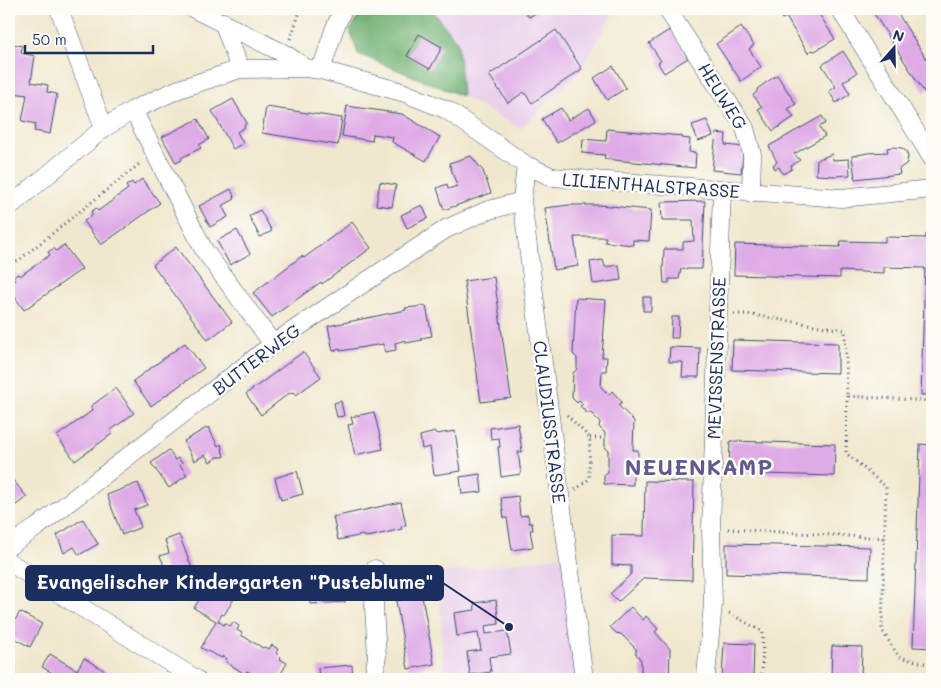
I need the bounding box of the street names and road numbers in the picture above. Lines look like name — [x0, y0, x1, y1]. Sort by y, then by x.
street label: HEUWEG — [693, 58, 753, 134]
street label: LILIENTHALSTRASSE — [561, 167, 741, 203]
street label: MEVISSENSTRASSE — [701, 276, 731, 440]
street label: BUTTERWEG — [207, 318, 305, 400]
street label: CLAUDIUSSTRASSE — [528, 339, 572, 505]

